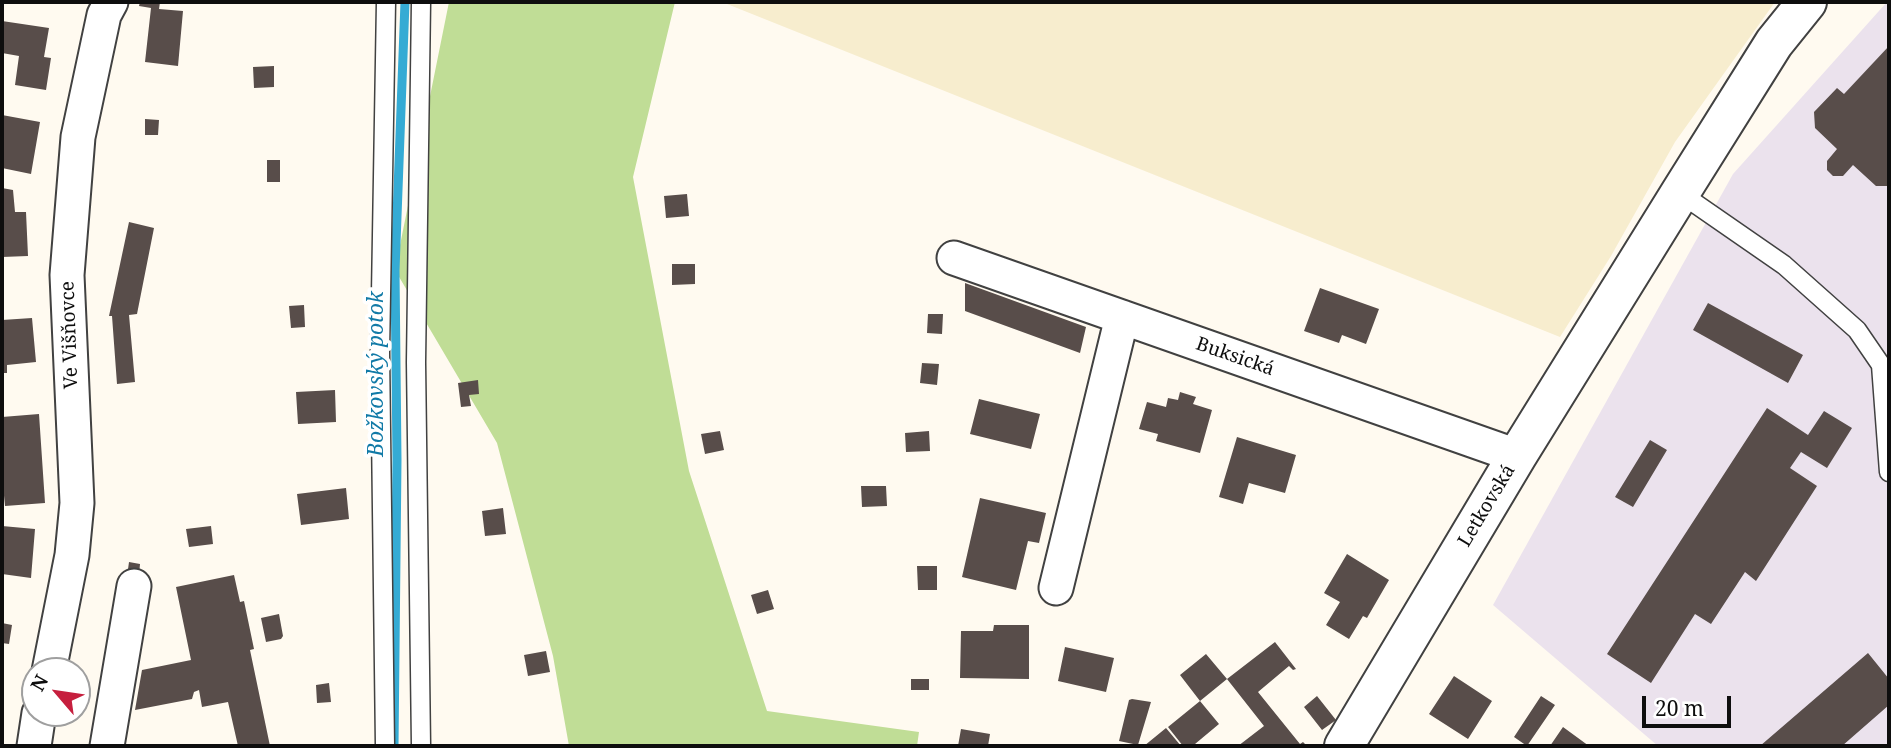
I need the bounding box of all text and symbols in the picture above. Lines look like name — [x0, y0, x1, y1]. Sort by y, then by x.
street label: Ve Višňovce — [57, 281, 83, 389]
water label: Božkovský potok — [364, 291, 390, 457]
street label: Buksická — [1193, 333, 1277, 381]
street label: Letkovská — [1454, 461, 1520, 551]
north arrow — [21, 657, 91, 727]
text: N — [24, 670, 54, 696]
scale bar — [1646, 682, 1735, 726]
text: 20 m — [1655, 694, 1704, 722]

